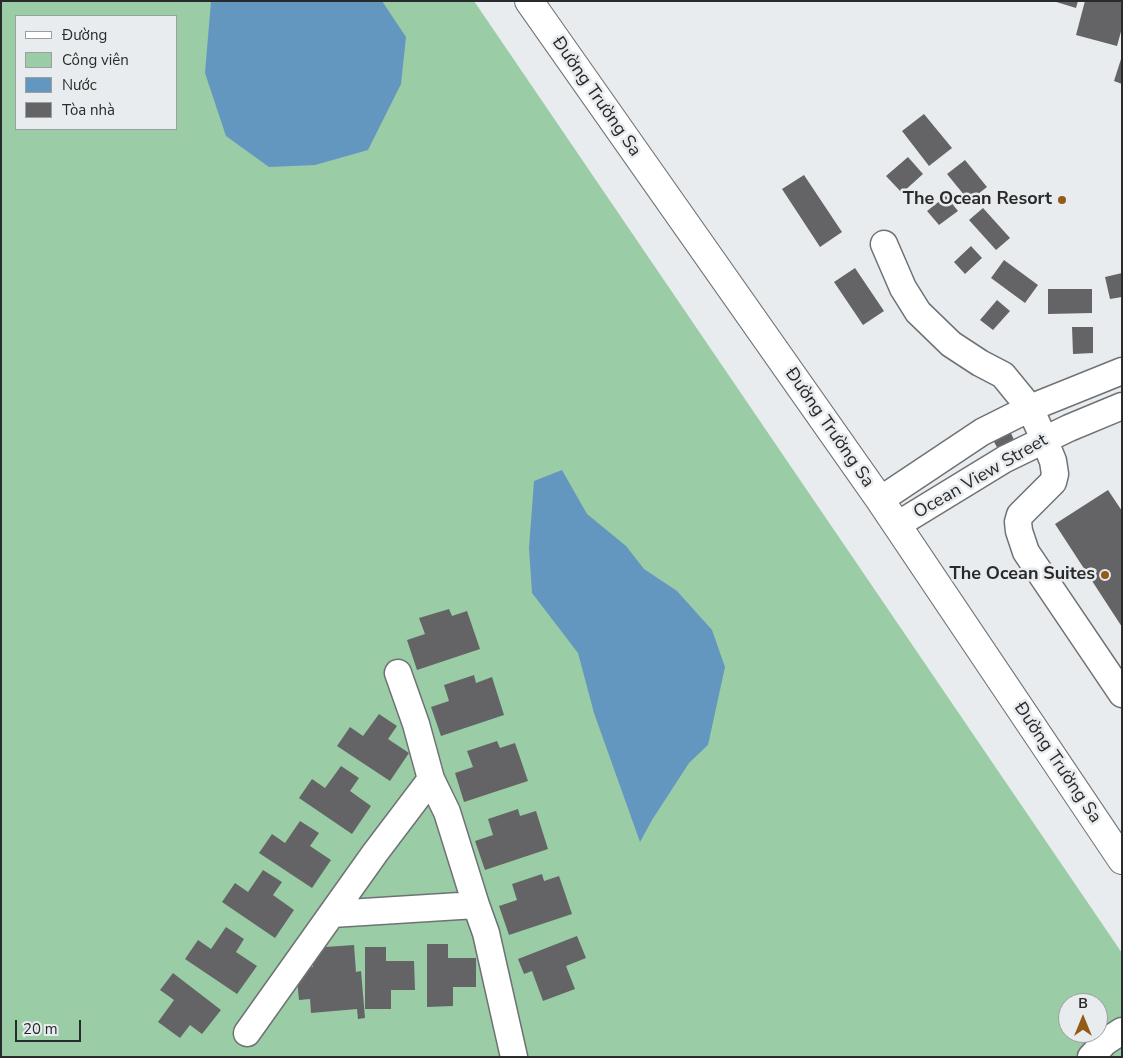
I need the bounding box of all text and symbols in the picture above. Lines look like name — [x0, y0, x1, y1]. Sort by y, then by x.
legend — [15, 15, 178, 130]
text: Đường — [62, 25, 107, 45]
street label: Đường Trường Sa — [547, 33, 645, 161]
text: Công viên — [62, 50, 129, 70]
text: Nước — [62, 75, 97, 95]
text: Tòa nhà — [62, 100, 115, 120]
place label: The Ocean Resort — [903, 189, 1052, 211]
marker: The Ocean Resort — [1056, 194, 1068, 206]
street label: Đường Trường Sa — [780, 364, 878, 492]
street label: Ocean View Street — [910, 430, 1052, 524]
place label: The Ocean Suites — [950, 564, 1095, 586]
marker: The Ocean Suites — [1099, 569, 1111, 581]
street label: Đường Trường Sa — [1009, 699, 1105, 827]
north arrow — [1058, 993, 1108, 1043]
text: B — [1078, 994, 1088, 1013]
scale bar — [18, 1010, 84, 1042]
text: 20 m — [23, 1019, 58, 1039]

